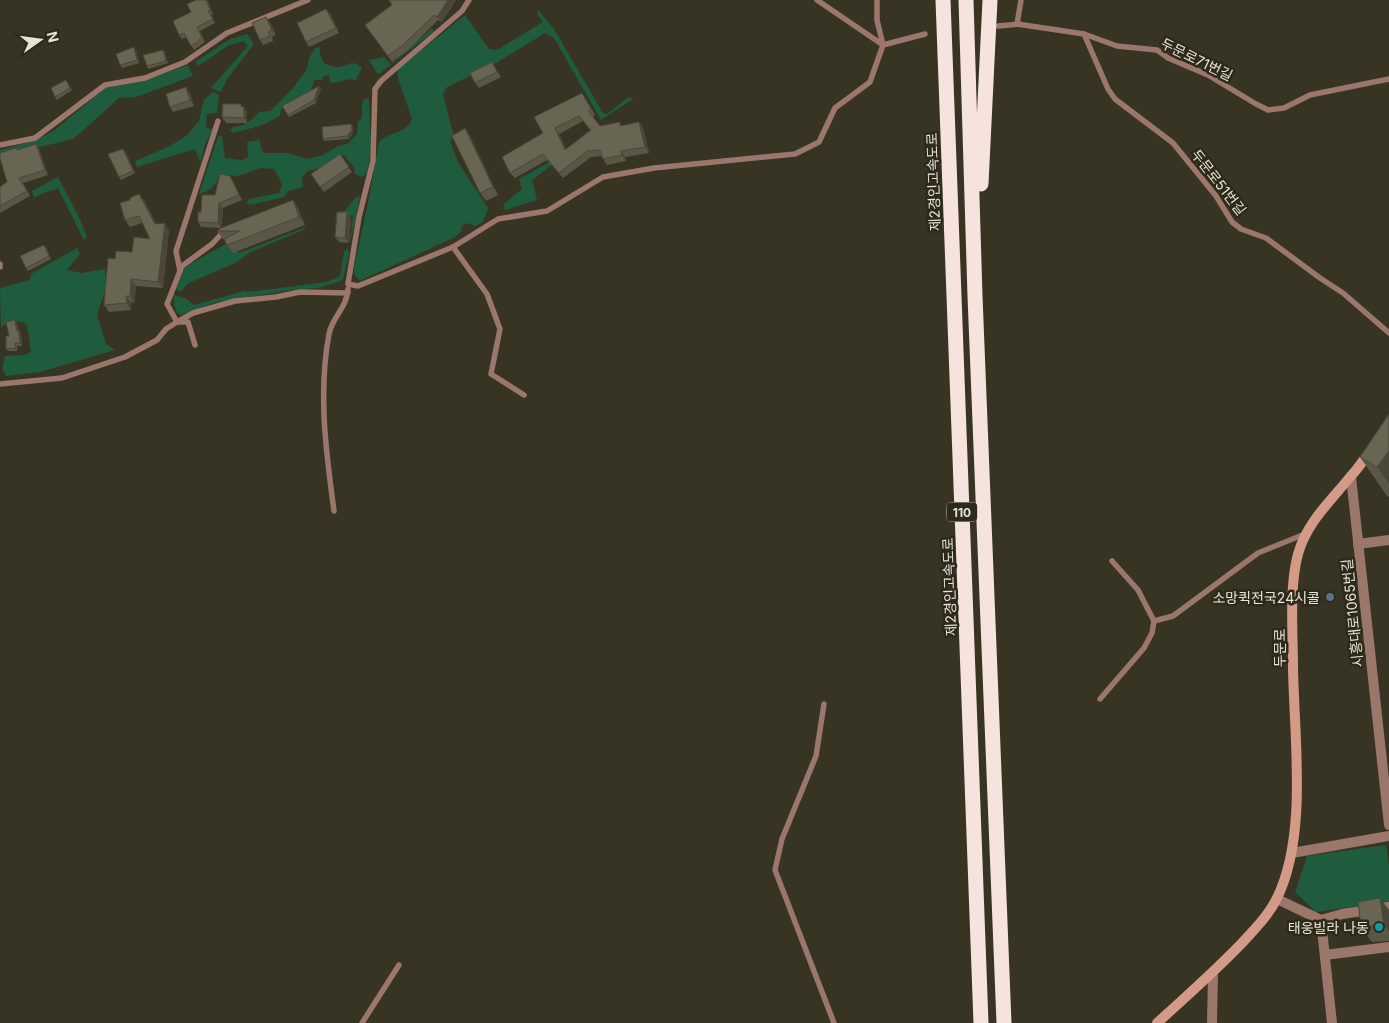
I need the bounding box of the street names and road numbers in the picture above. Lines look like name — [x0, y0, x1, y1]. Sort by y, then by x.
street label: 두문로71번길 — [1158, 34, 1236, 84]
street label: 제2경인고속도로 — [923, 132, 943, 232]
street label: 두문로51번길 — [1188, 146, 1250, 218]
road number: 110 — [947, 502, 977, 522]
street label: 제2경인고속도로 — [939, 537, 959, 637]
street label: 시흥대로1065번길 — [1338, 558, 1366, 668]
street label: 두문로 — [1271, 629, 1288, 667]

